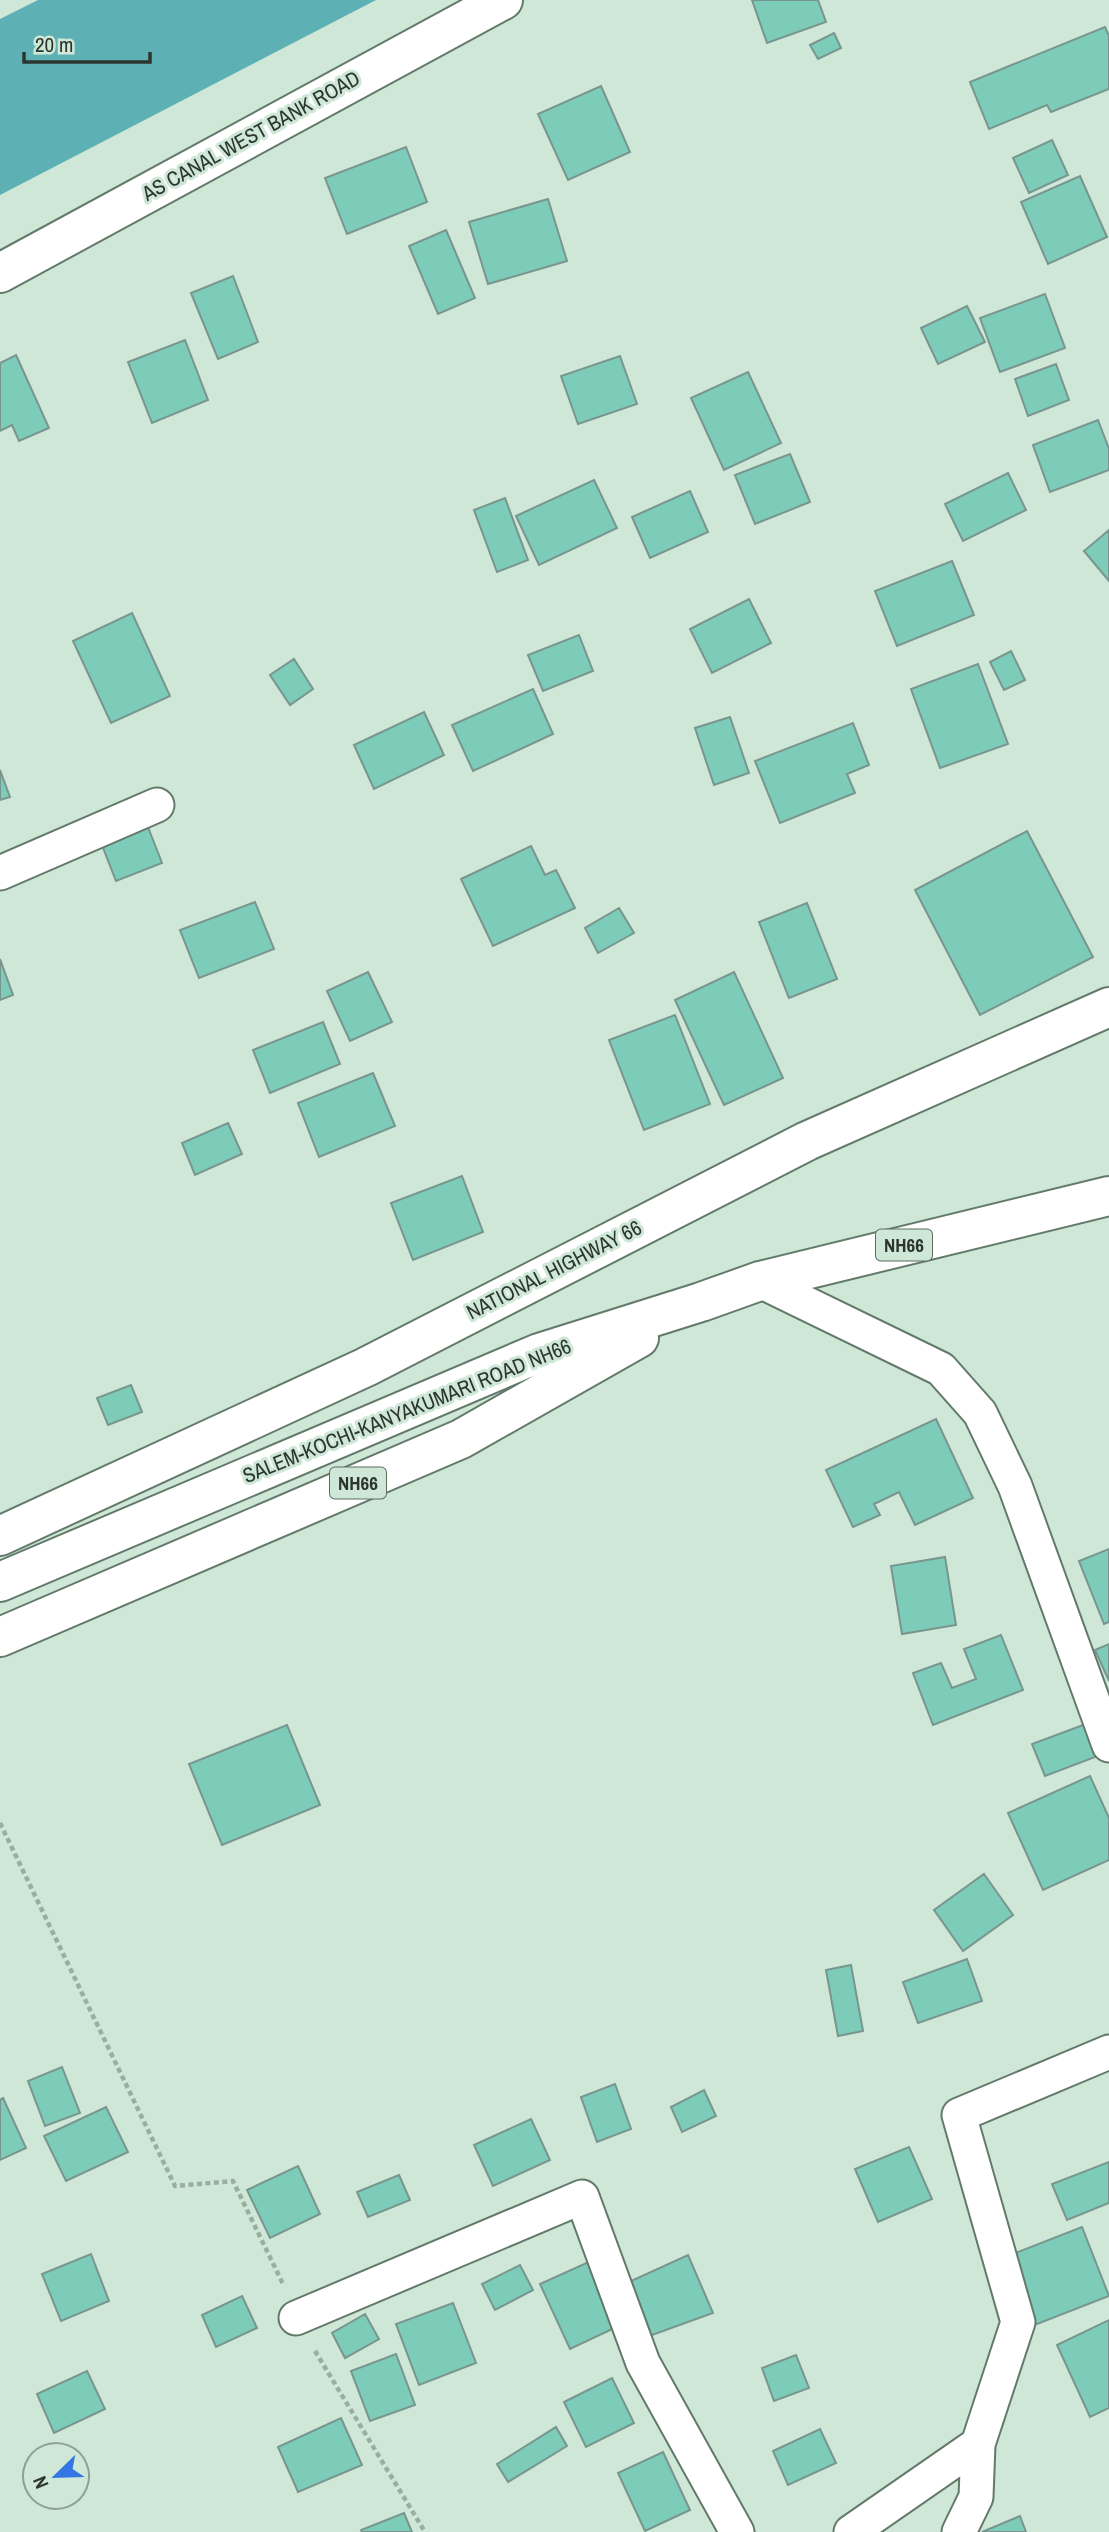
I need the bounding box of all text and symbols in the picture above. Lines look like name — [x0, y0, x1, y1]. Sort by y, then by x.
scale bar — [24, 21, 150, 65]
text: 20 m — [35, 30, 73, 59]
street label: AS CANAL WEST BANK ROAD — [136, 63, 365, 208]
street label: NATIONAL HIGHWAY 66 — [461, 1213, 646, 1326]
road number: NH66 — [876, 1230, 932, 1260]
street label: SALEM-KOCHI-KANYAKUMARI ROAD NH66 — [239, 1333, 575, 1489]
road number: NH66 — [330, 1468, 386, 1498]
north arrow — [21, 2441, 91, 2511]
text: N — [26, 2472, 55, 2493]

